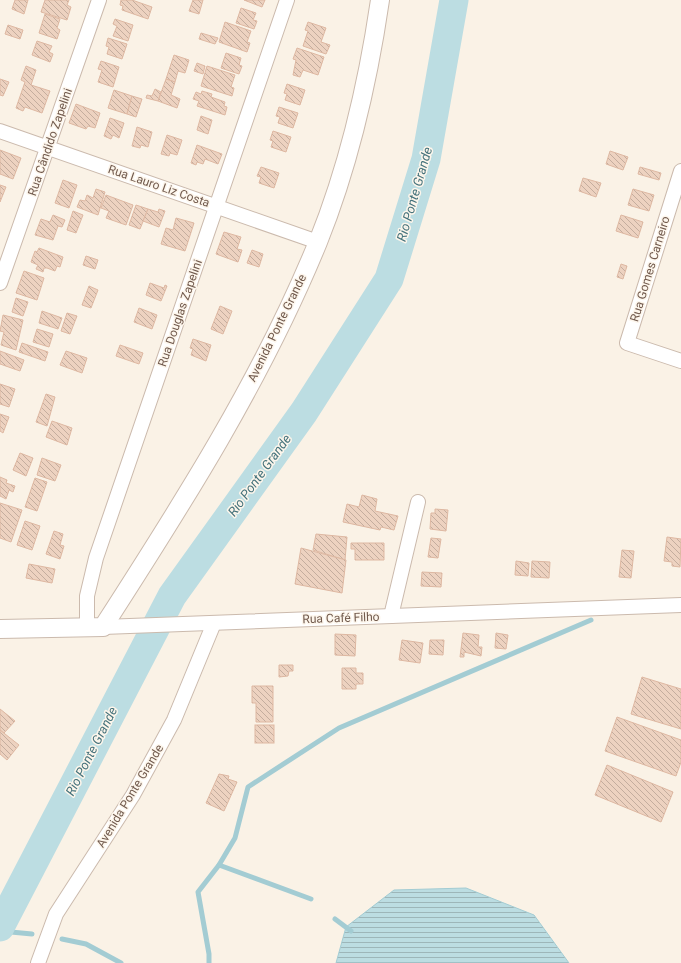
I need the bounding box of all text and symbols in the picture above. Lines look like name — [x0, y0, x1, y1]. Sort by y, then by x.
street label: Rua Cândido Zapelini — [25, 86, 75, 198]
water label: Rio Ponte Grande — [394, 145, 435, 243]
street label: Rua Lauro Liz Costa — [106, 162, 212, 210]
street label: Rua Gomes Carneiro — [627, 214, 673, 324]
street label: Rua Douglas Zapelini — [155, 258, 205, 368]
street label: Avenida Ponte Grande — [245, 272, 309, 384]
water label: Rio Ponte Grande — [225, 431, 294, 519]
street label: Rua Café Filho — [302, 610, 380, 626]
water label: Rio Ponte Grande — [63, 704, 120, 798]
street label: Avenida Ponte Grande — [94, 742, 166, 850]

